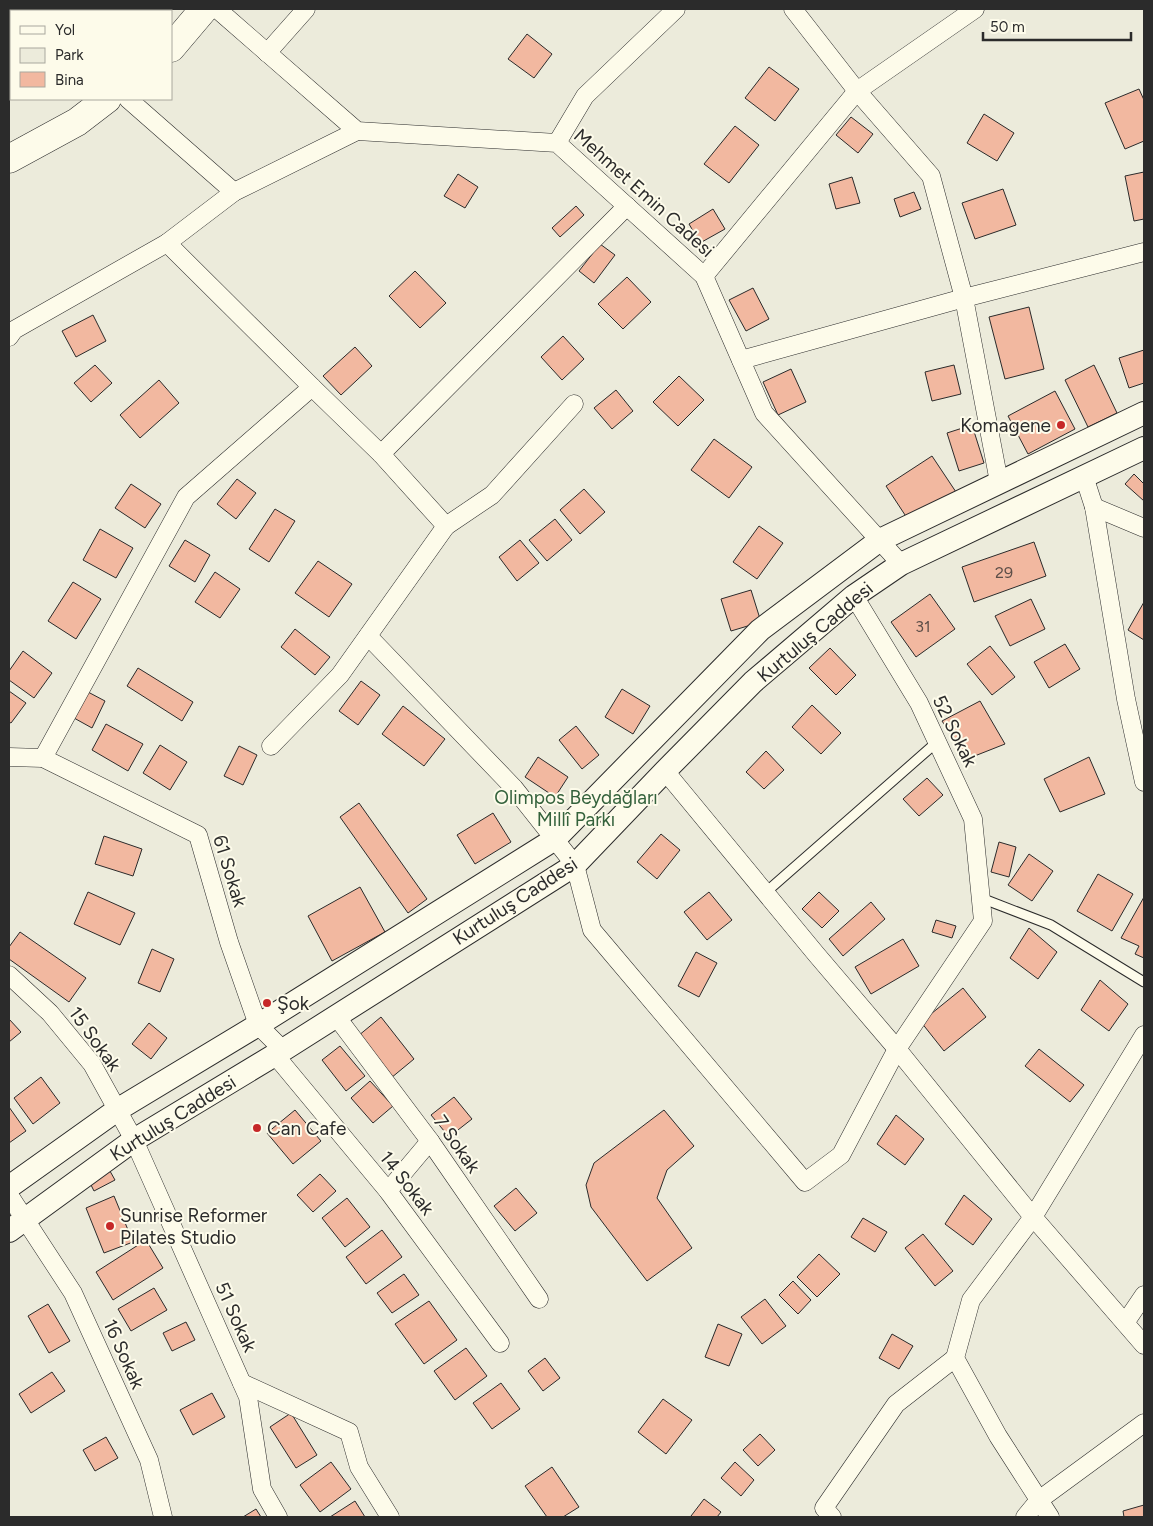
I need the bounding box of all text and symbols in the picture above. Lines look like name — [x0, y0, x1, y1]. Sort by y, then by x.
legend — [10, 10, 172, 100]
scale bar — [983, 10, 1130, 42]
text: 50 m — [990, 18, 1025, 36]
text: Yol — [55, 21, 75, 39]
text: Park — [55, 46, 84, 64]
text: Bina — [55, 71, 84, 89]
street label: Mehmet Emin Cadesi — [569, 124, 719, 262]
place label: Komagene — [960, 414, 1051, 437]
marker: Komagene — [1055, 419, 1067, 431]
house number: 29 — [995, 563, 1013, 582]
street label: Kurtuluş Caddesi — [752, 577, 878, 687]
house number: 31 — [915, 617, 931, 636]
street label: 52 Sokak — [928, 691, 983, 771]
park label: Olimpos Beydağları Millî Parkı — [494, 786, 658, 831]
street label: 61 Sokak — [208, 832, 252, 910]
street label: Kurtuluş Caddesi — [448, 852, 582, 950]
place label: Şok — [277, 992, 310, 1015]
marker: Şok — [261, 997, 273, 1009]
street label: 15 Sokak — [64, 1002, 127, 1076]
street label: Kurtuluş Caddesi — [106, 1070, 240, 1166]
street label: 7 Sokak — [429, 1111, 486, 1178]
place label: Can Cafe — [267, 1117, 346, 1140]
marker: Can Cafe — [251, 1122, 263, 1134]
street label: 14 Sokak — [375, 1146, 440, 1220]
place label: Sunrise Reformer Pilates Studio — [120, 1204, 268, 1249]
marker: Sunrise Reformer Pilates Studio — [104, 1220, 116, 1232]
street label: 51 Sokak — [210, 1278, 262, 1356]
street label: 16 Sokak — [98, 1316, 150, 1393]

